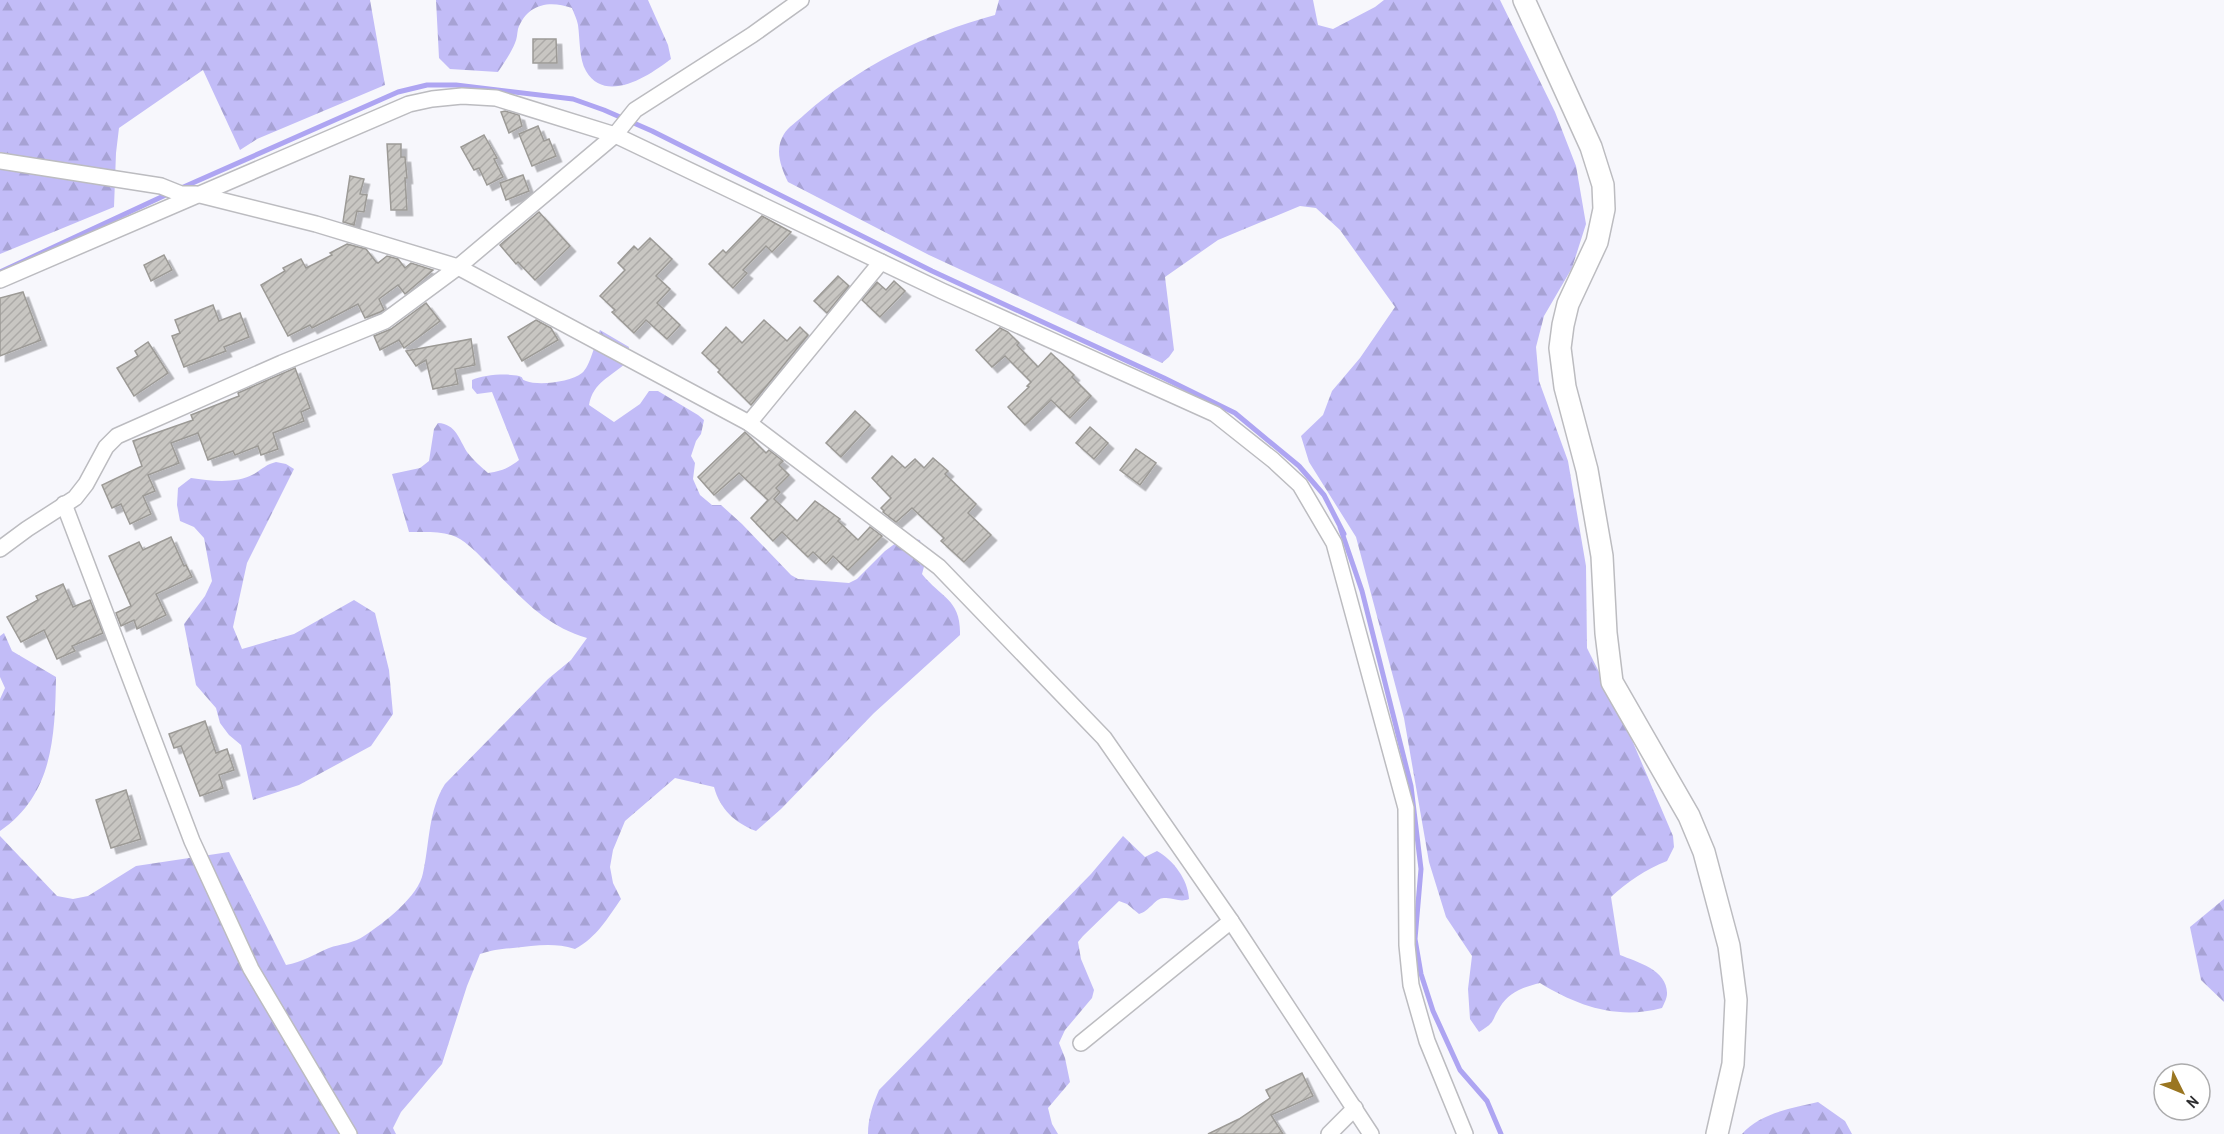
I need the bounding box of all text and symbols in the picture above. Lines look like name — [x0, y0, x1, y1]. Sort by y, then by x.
north arrow — [2152, 1062, 2212, 1122]
text: N — [2182, 1091, 2204, 1113]

